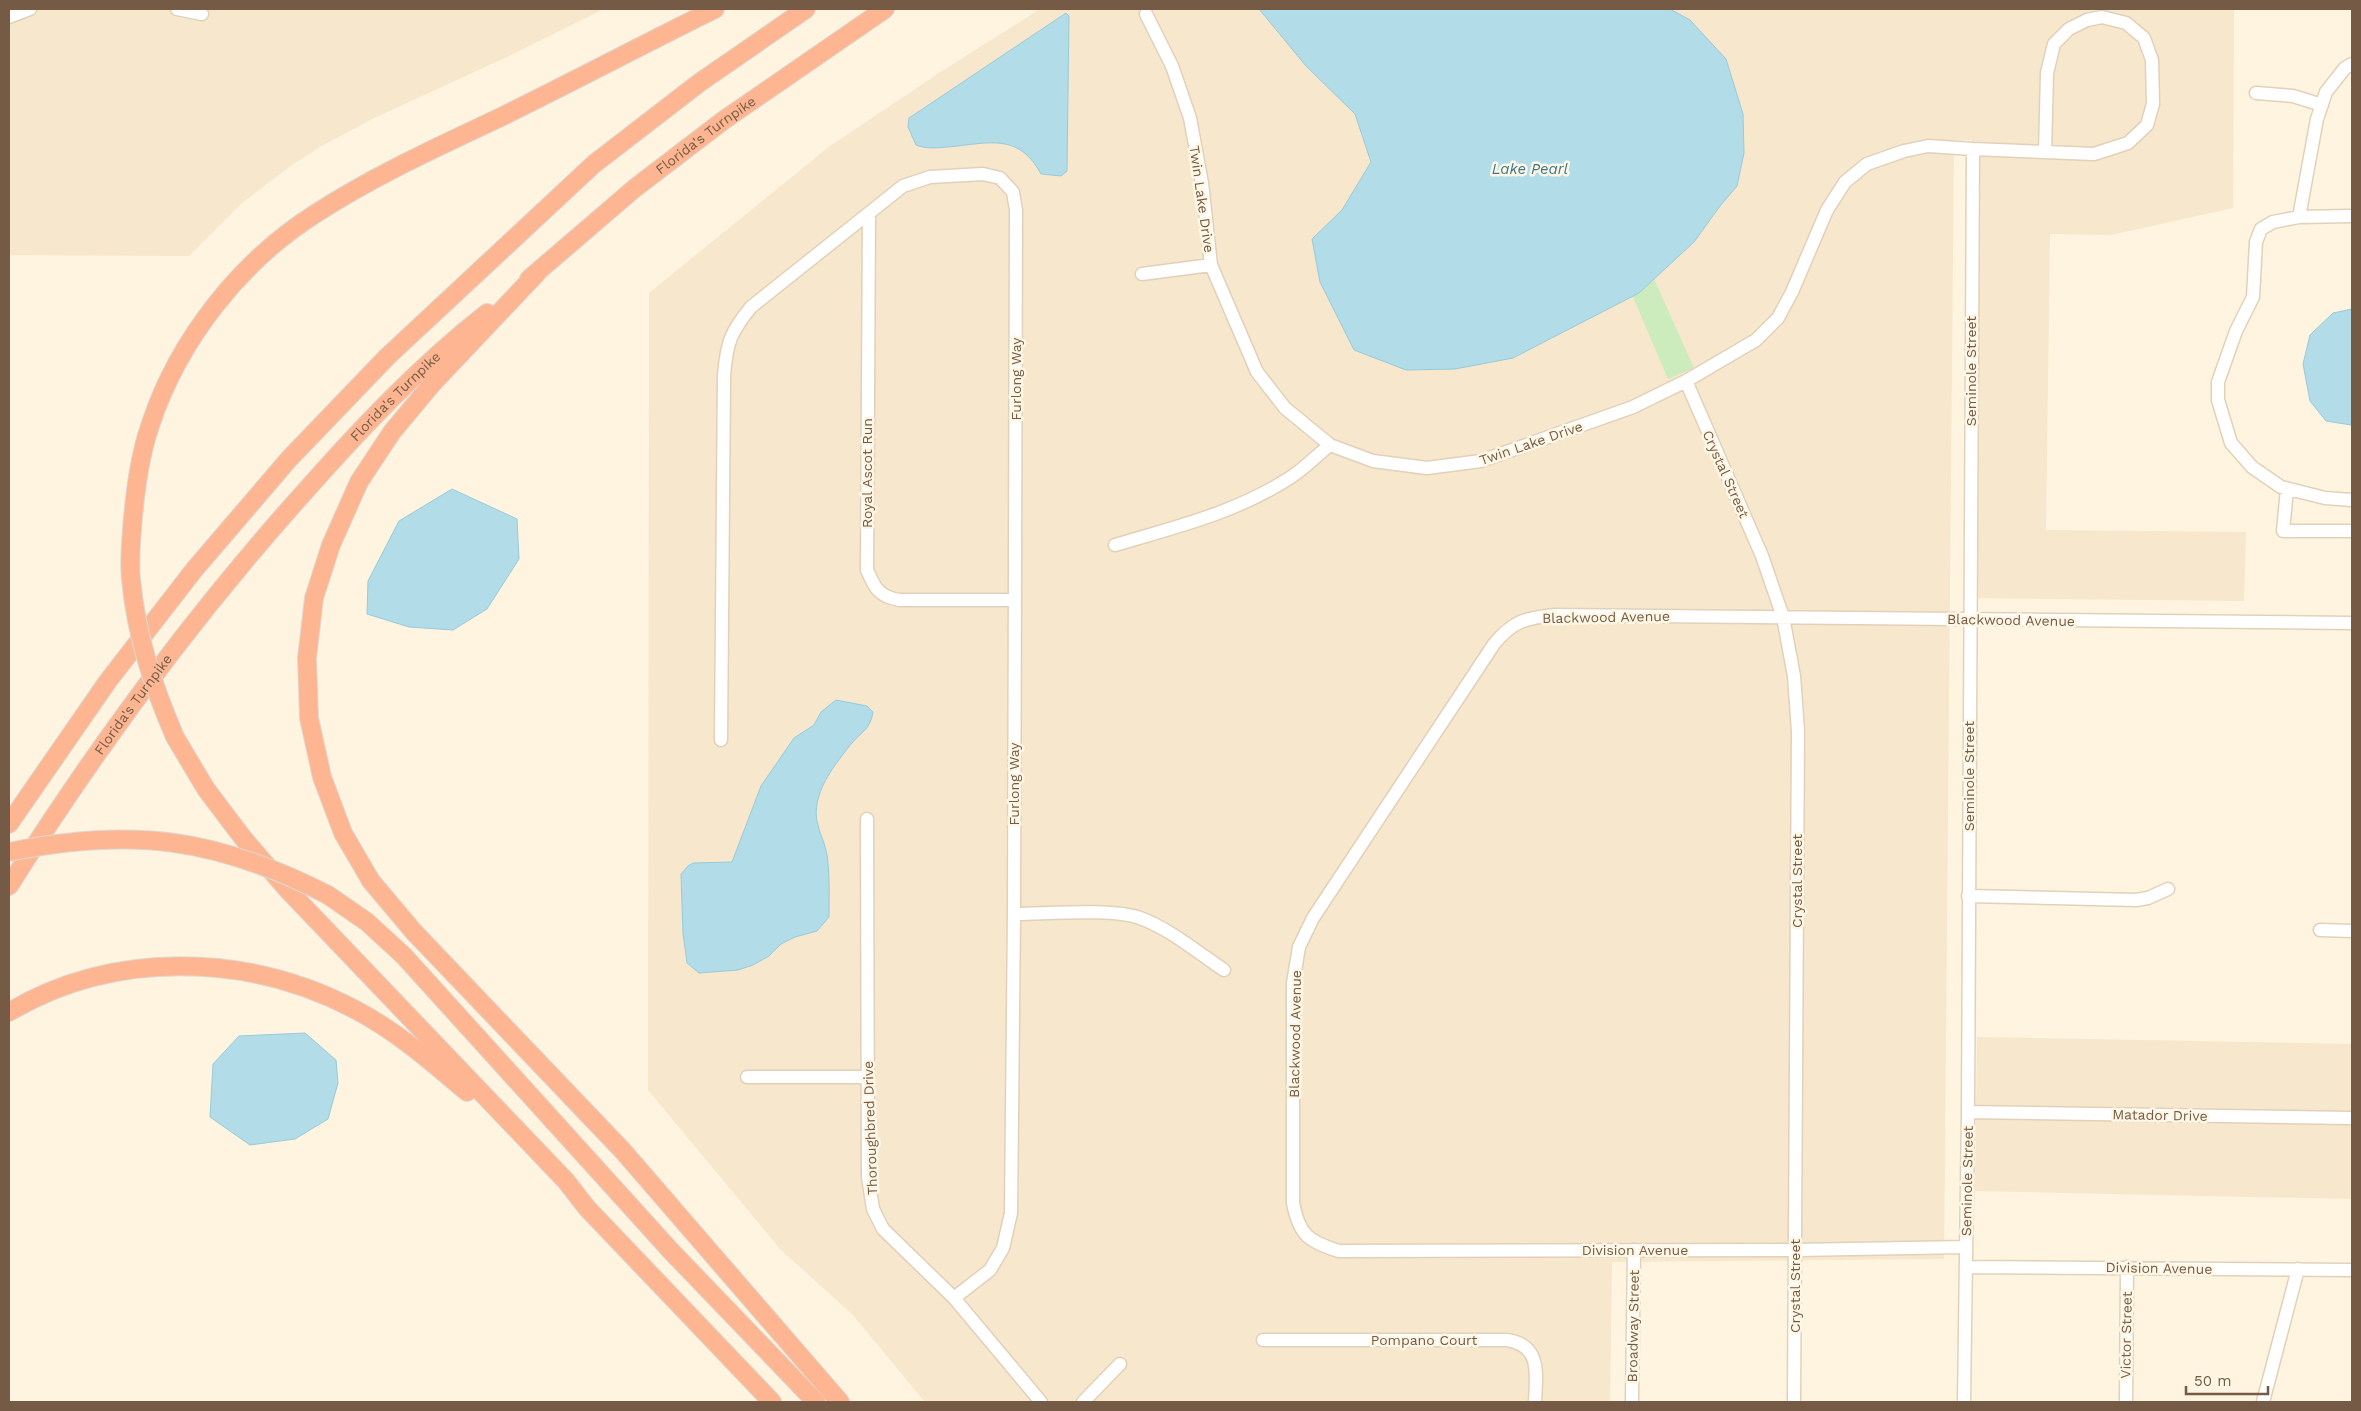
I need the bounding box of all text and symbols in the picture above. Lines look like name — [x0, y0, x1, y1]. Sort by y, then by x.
street label: Florida's Turnpike — [652, 93, 759, 177]
street label: Twin Lake Drive — [1187, 144, 1217, 254]
water label: Lake Pearl — [1492, 160, 1569, 178]
street label: Seminole Street — [1963, 316, 1979, 426]
street label: Furlong Way — [1008, 337, 1024, 421]
street label: Florida's Turnpike — [347, 348, 444, 444]
street label: Royal Ascot Run — [859, 418, 875, 528]
street label: Twin Lake Drive — [1477, 418, 1585, 468]
street label: Crystal Street — [1700, 428, 1753, 520]
street label: Blackwood Avenue — [1542, 608, 1670, 626]
street label: Blackwood Avenue — [1947, 611, 2075, 629]
street label: Florida's Turnpike — [91, 651, 175, 758]
street label: Seminole Street — [1961, 721, 1977, 831]
street label: Furlong Way — [1006, 742, 1022, 826]
street label: Crystal Street — [1789, 834, 1805, 928]
street label: Blackwood Avenue — [1286, 970, 1304, 1098]
street label: Thoroughbred Drive — [860, 1060, 880, 1196]
street label: Matador Drive — [2112, 1106, 2208, 1124]
street label: Seminole Street — [1958, 1126, 1976, 1236]
street label: Crystal Street — [1787, 1239, 1803, 1333]
street label: Division Avenue — [1582, 1242, 1688, 1258]
street label: Division Avenue — [2106, 1259, 2212, 1277]
street label: Broadway Street — [1624, 1269, 1642, 1382]
street label: Victor Street — [2117, 1291, 2135, 1379]
street label: Pompano Court — [1371, 1332, 1477, 1348]
scale bar — [2186, 1364, 2268, 1396]
text: 50 m — [2194, 1372, 2231, 1390]

